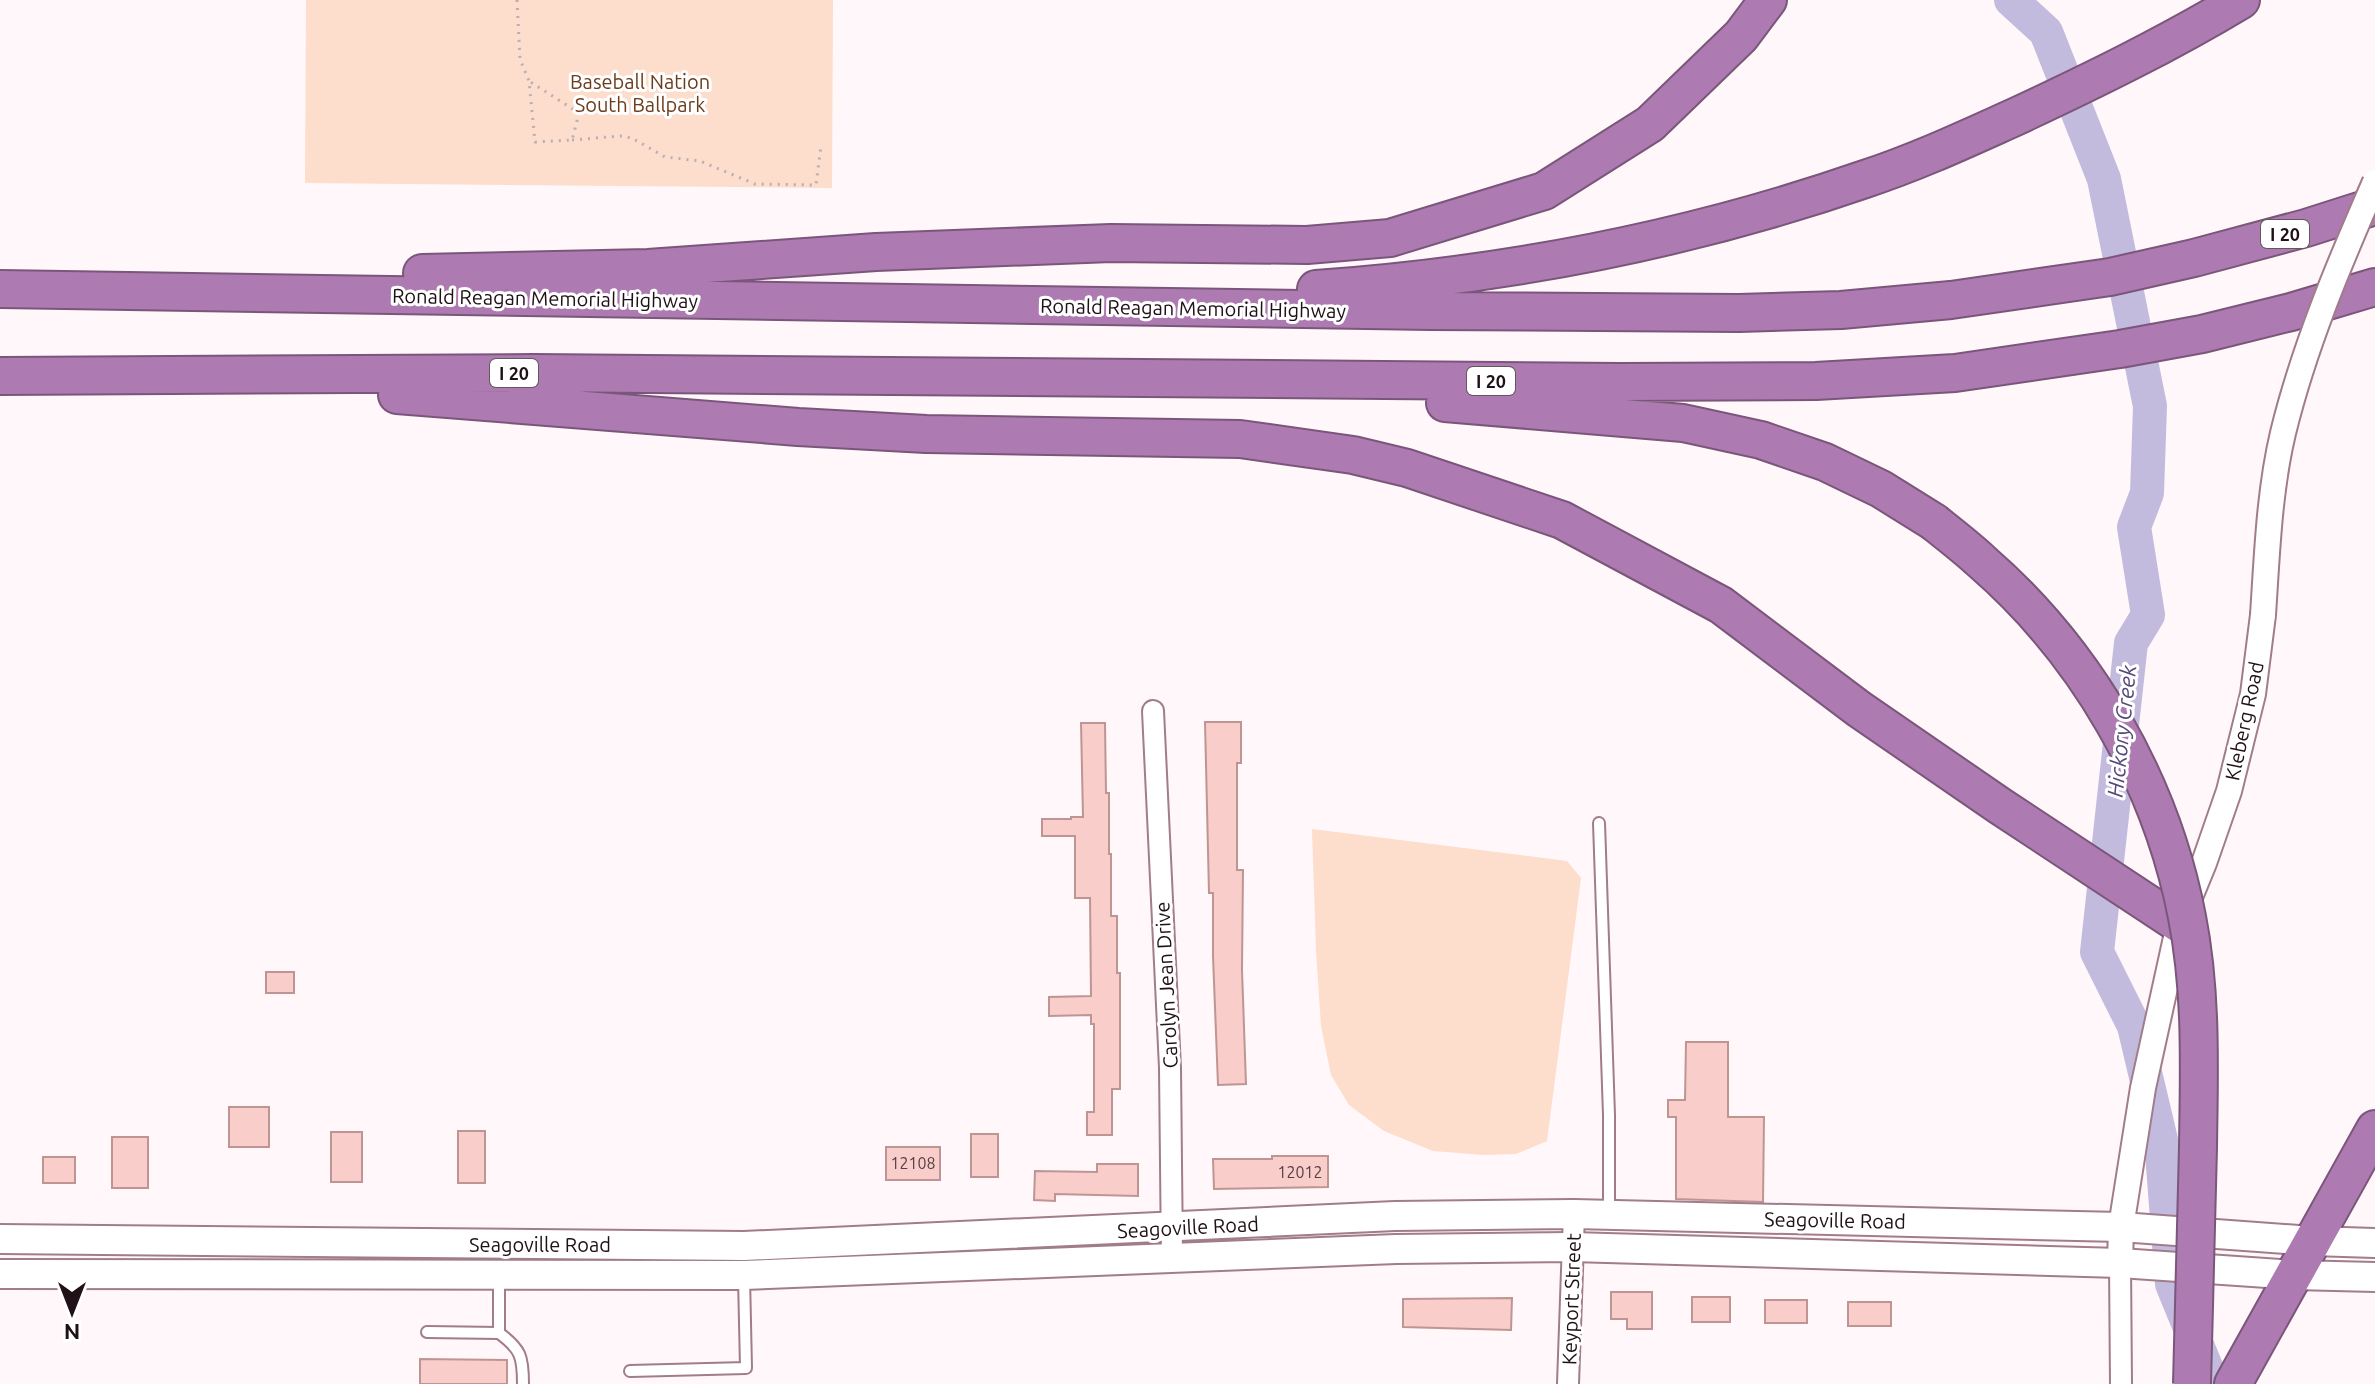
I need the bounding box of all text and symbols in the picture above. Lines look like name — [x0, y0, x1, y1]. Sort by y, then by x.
park label: Baseball Nation South Ballpark — [570, 70, 710, 116]
road number: I 20 — [2261, 220, 2309, 248]
street label: Ronald Reagan Memorial Highway — [392, 284, 698, 312]
street label: Ronald Reagan Memorial Highway — [1040, 294, 1346, 322]
road number: I 20 — [490, 359, 538, 387]
road number: I 20 — [1467, 367, 1515, 395]
street label: Kleberg Road — [2220, 659, 2268, 783]
water label: Hickory Creek — [2102, 663, 2140, 798]
street label: Carolyn Jean Drive — [1150, 901, 1182, 1069]
house number: 12108 — [890, 1154, 936, 1172]
house number: 12012 — [1277, 1163, 1323, 1181]
street label: Seagoville Road — [1764, 1207, 1906, 1233]
street label: Seagoville Road — [1117, 1212, 1259, 1242]
street label: Seagoville Road — [469, 1233, 611, 1256]
street label: Keyport Street — [1557, 1233, 1585, 1365]
north arrow — [32, 1272, 112, 1352]
text: N — [64, 1320, 80, 1345]

